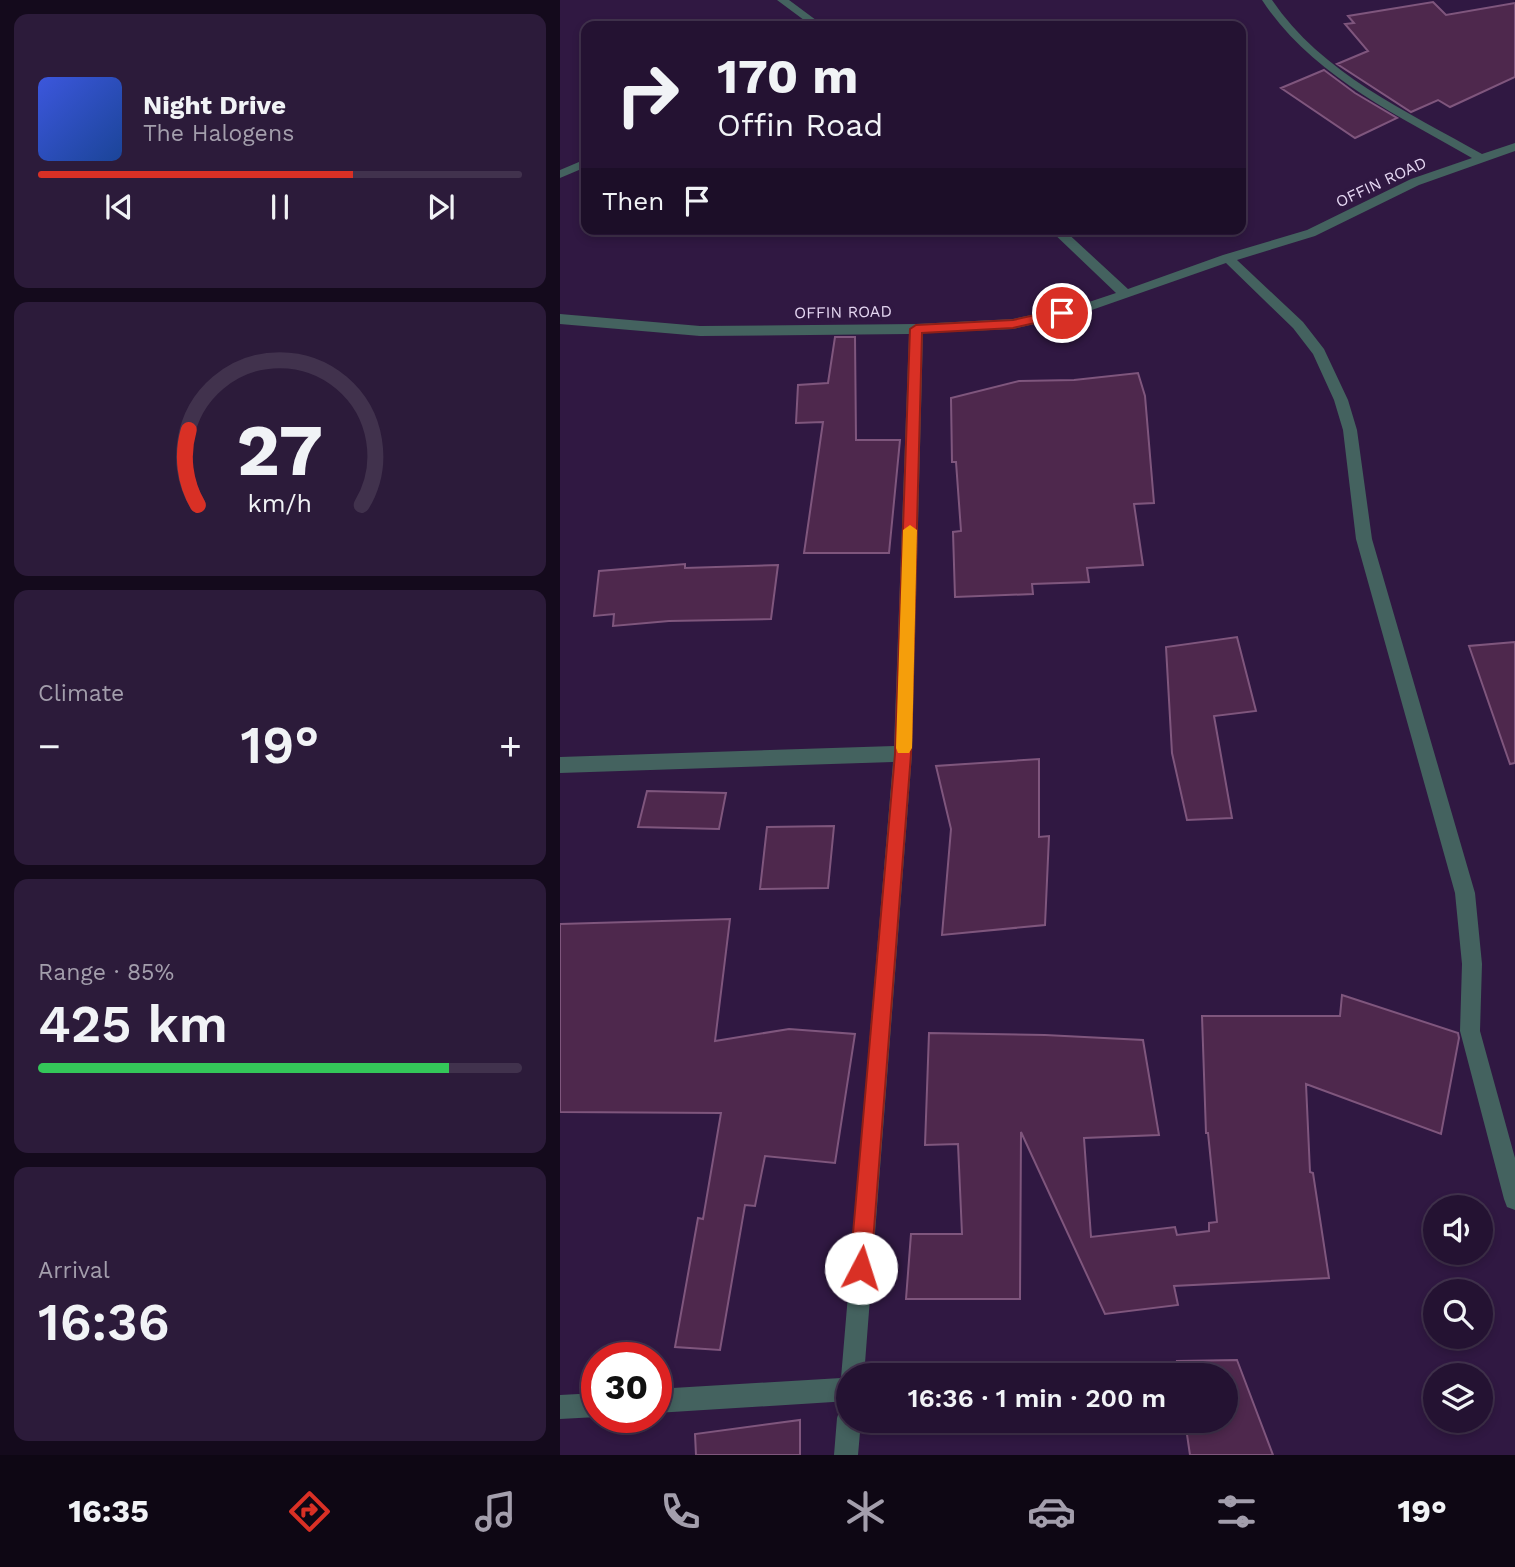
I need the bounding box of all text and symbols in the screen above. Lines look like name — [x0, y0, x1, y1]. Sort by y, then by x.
text: 170 m — [717, 47, 858, 105]
icon: right — [602, 49, 693, 140]
text: Night Drive — [143, 90, 286, 120]
text: Offin Road — [717, 106, 883, 144]
text: The Halogens — [143, 120, 294, 147]
street label: OFFIN ROAD — [1333, 153, 1429, 211]
icon: arrive — [678, 182, 716, 220]
text: Then — [602, 186, 664, 216]
icon: previous — [100, 188, 138, 226]
icon: pause — [261, 188, 299, 226]
icon: next — [422, 188, 460, 226]
pin — [1032, 283, 1092, 343]
icon: arrive — [1043, 294, 1081, 332]
street label: OFFIN ROAD — [794, 302, 892, 322]
text: 27 — [237, 408, 323, 494]
text: km/h — [248, 489, 312, 518]
text: Climate — [38, 680, 124, 707]
text: 19° — [241, 715, 319, 776]
text: − — [38, 724, 61, 768]
text: + — [499, 724, 522, 768]
text: Range · 85% — [38, 959, 174, 986]
text: 425 km — [38, 994, 228, 1055]
map controls — [1423, 1195, 1493, 1433]
button: sound — [1423, 1195, 1493, 1265]
position arrow — [824, 1231, 898, 1305]
text: Arrival — [38, 1257, 110, 1284]
button: search — [1423, 1279, 1493, 1349]
text: 16:36 — [38, 1292, 170, 1353]
speed limit sign: 30 — [581, 1342, 672, 1433]
button: layers — [1423, 1363, 1493, 1433]
text: 16:36 · 1 min · 200 m — [908, 1383, 1166, 1413]
icon: directions — [285, 1487, 334, 1536]
icon: music — [471, 1487, 520, 1536]
icon: phone — [656, 1487, 705, 1536]
icon: climate — [841, 1487, 890, 1536]
icon: car — [1027, 1487, 1076, 1536]
icon: filters — [1212, 1487, 1261, 1536]
text: 16:35 — [68, 1492, 149, 1530]
text: 19° — [1397, 1492, 1447, 1530]

